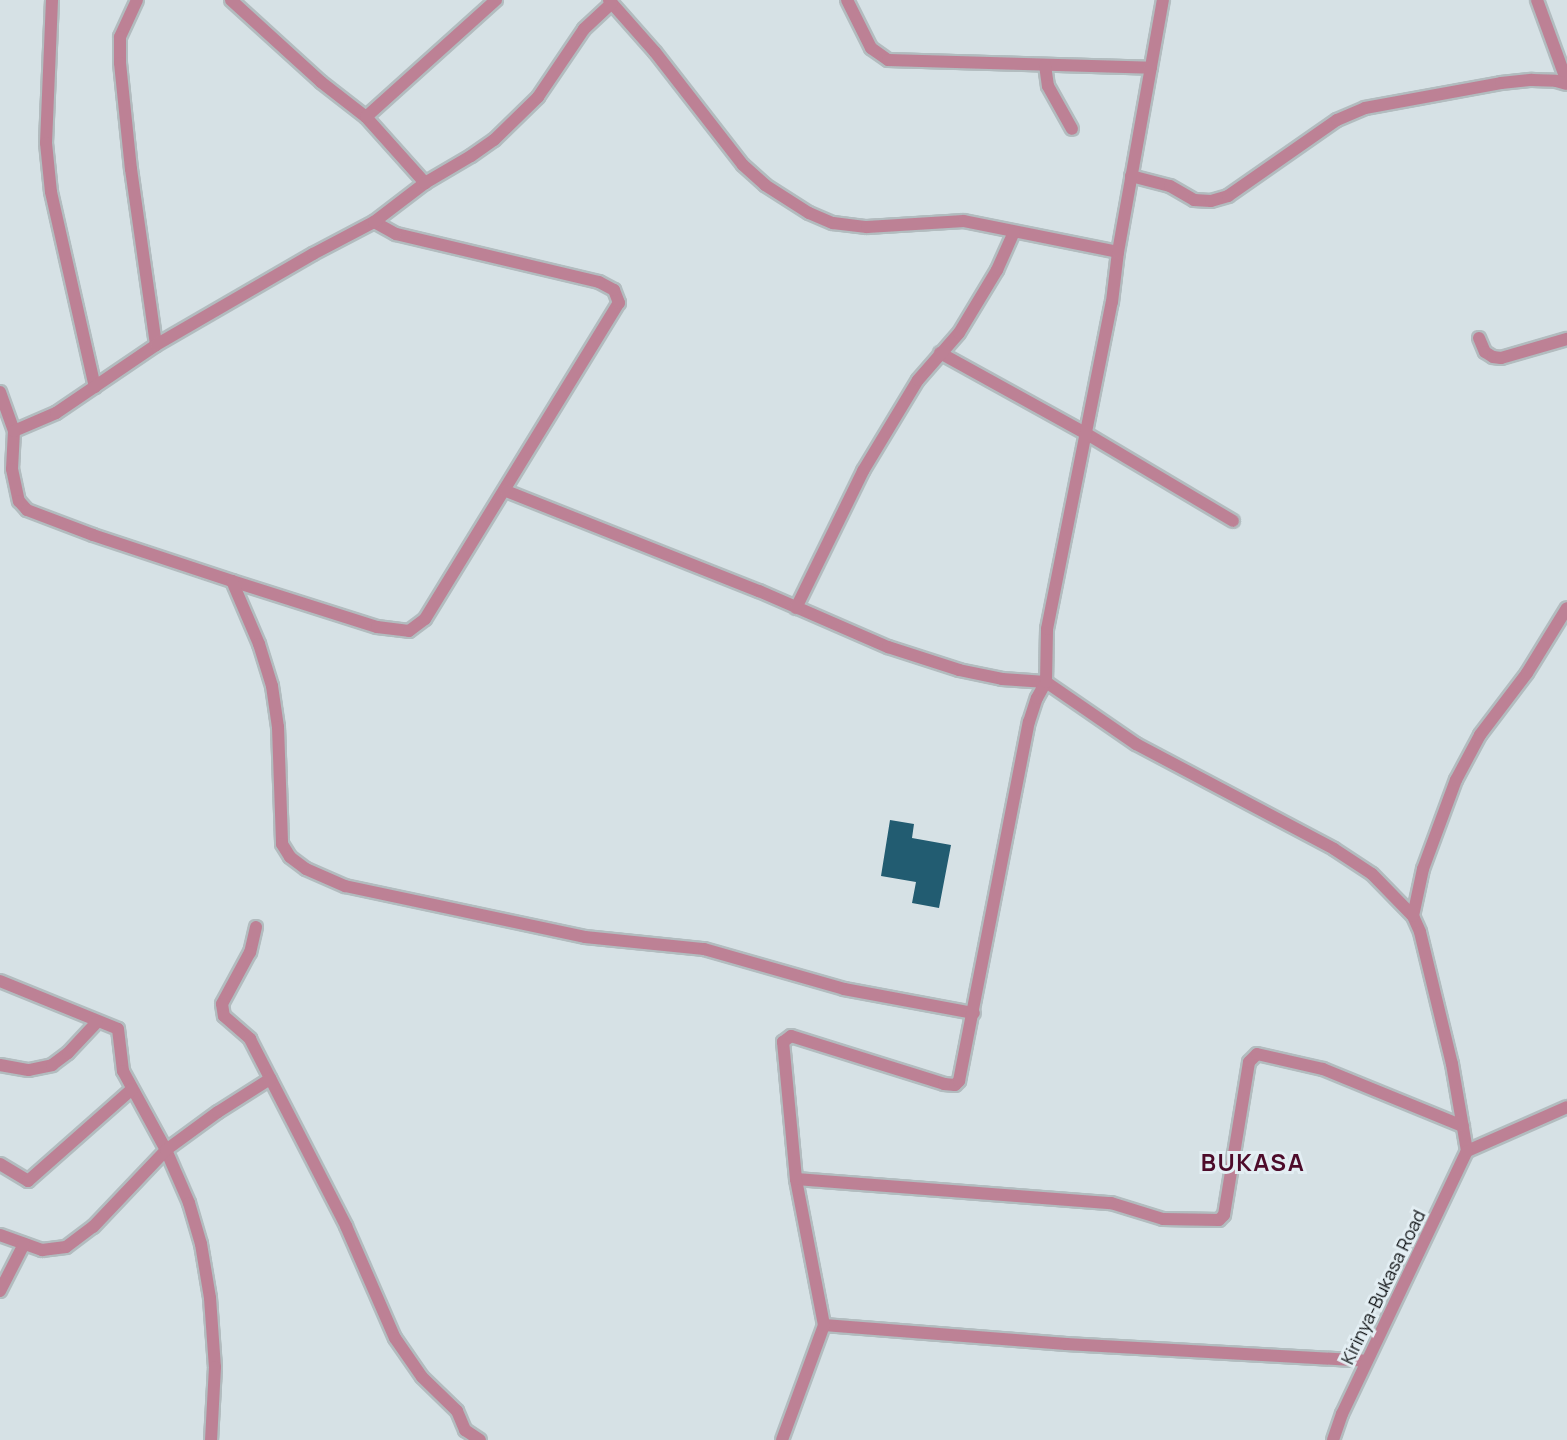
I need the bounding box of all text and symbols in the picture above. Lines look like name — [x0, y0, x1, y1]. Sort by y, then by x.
district label: BUKASA — [1201, 1148, 1305, 1176]
street label: Kirinya-Bukasa Road — [1336, 1206, 1430, 1368]

